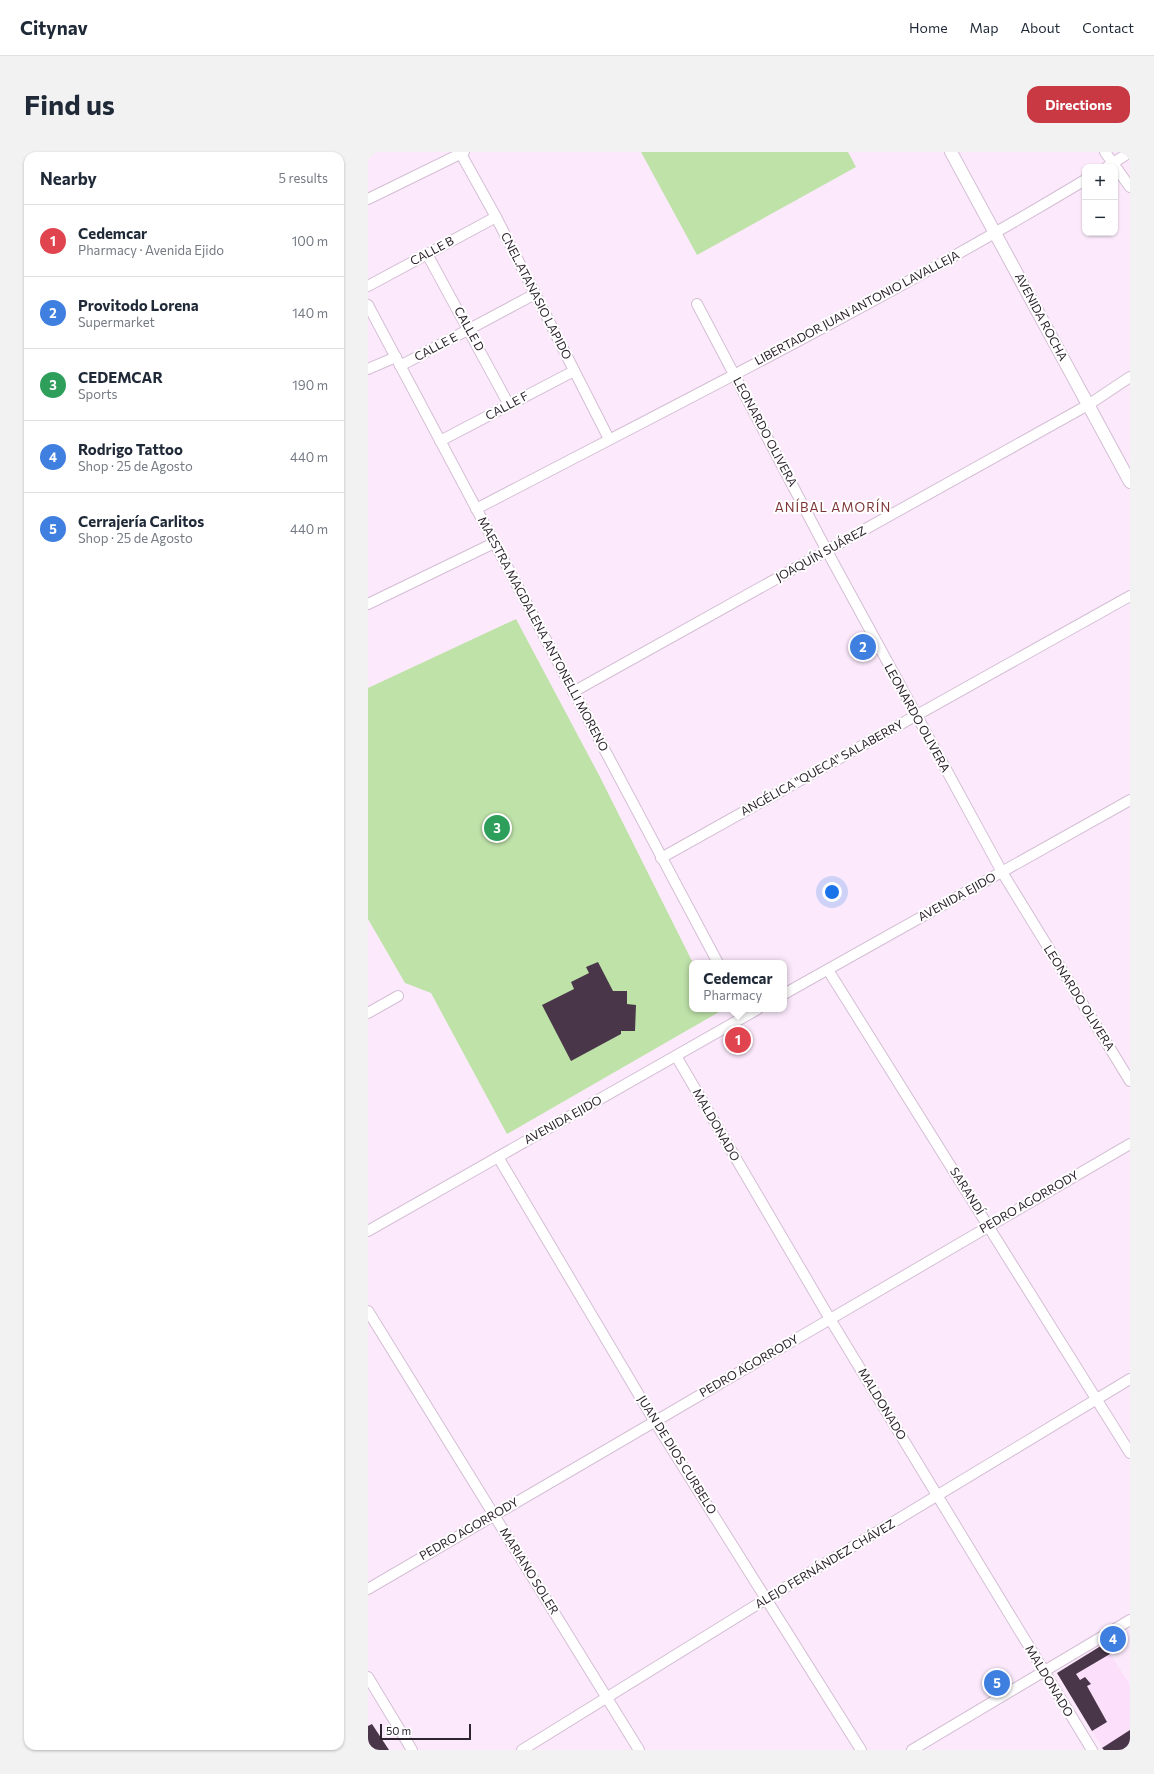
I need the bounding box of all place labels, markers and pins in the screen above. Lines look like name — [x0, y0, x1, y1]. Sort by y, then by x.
pin: 2 — [850, 632, 876, 662]
pin: 3 — [484, 813, 510, 843]
pin: 1 — [725, 1025, 751, 1055]
pin: 4 — [1100, 1624, 1126, 1654]
pin: 5 — [984, 1668, 1010, 1698]

